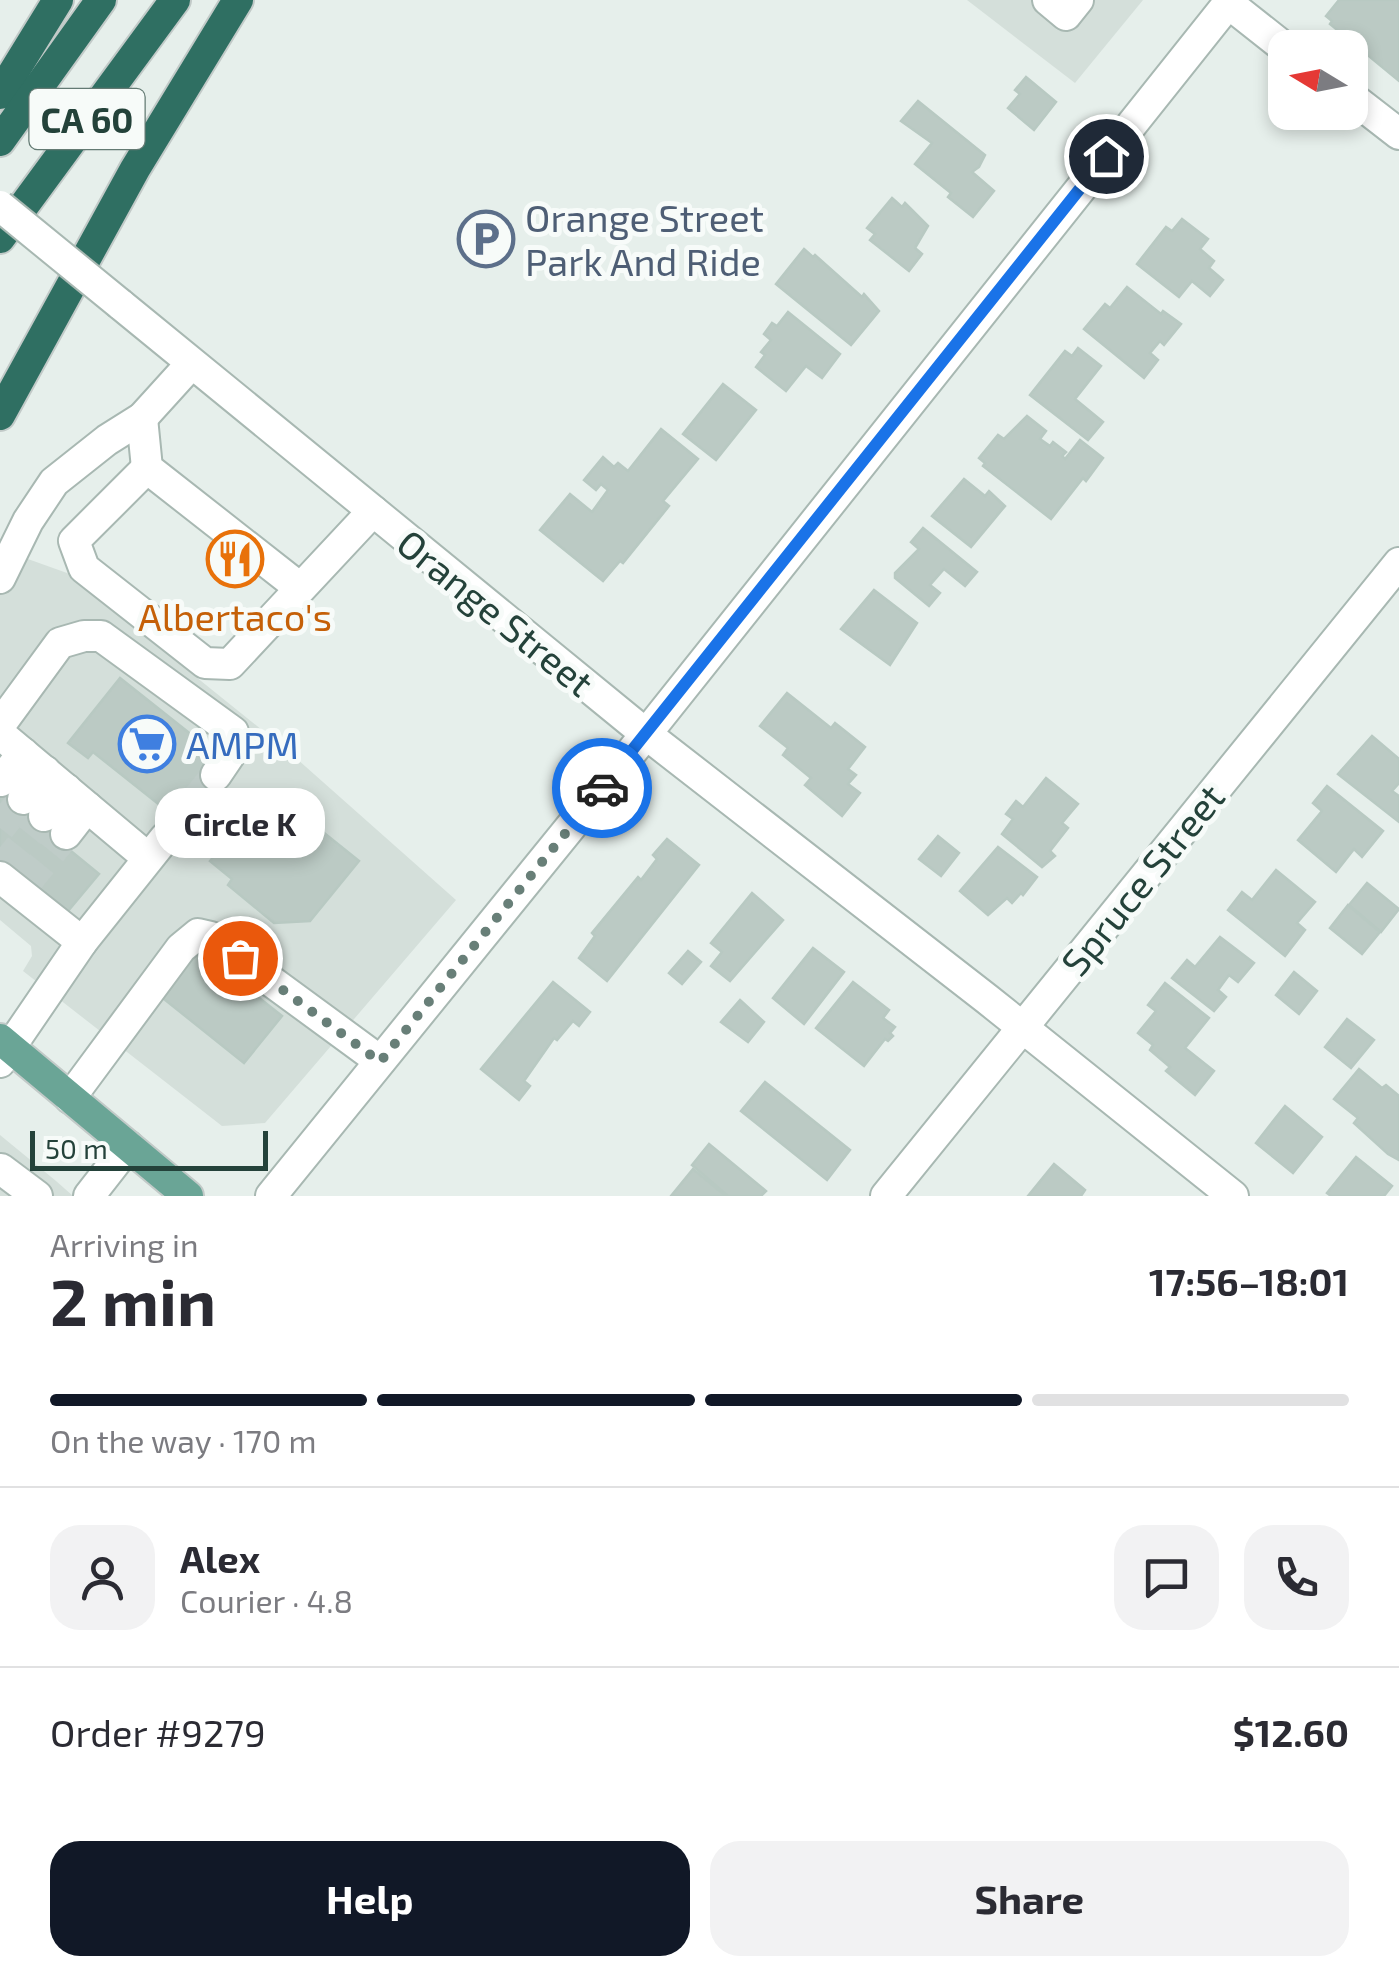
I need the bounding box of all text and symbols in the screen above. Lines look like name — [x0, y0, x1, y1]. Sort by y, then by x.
north arrow — [1268, 30, 1368, 130]
map controls — [1268, 30, 1368, 130]
road number: CA 60 — [29, 89, 144, 149]
pin — [1064, 114, 1149, 199]
icon: home — [1079, 129, 1134, 184]
place label: Orange Street Park And Ride — [525, 194, 764, 284]
parking icon: Orange Street Park And Ride — [456, 209, 516, 269]
street label: Orange Street — [389, 519, 603, 705]
restaurant icon: Albertaco's — [205, 529, 265, 589]
place label: Albertaco's — [138, 593, 332, 639]
supermarket icon: AMPM — [117, 714, 177, 774]
place label: AMPM — [186, 721, 299, 767]
courier — [552, 738, 652, 838]
icon: car — [575, 761, 630, 816]
street label: Spruce Street — [1051, 774, 1233, 984]
callout: Circle K — [155, 788, 325, 858]
text: Circle K — [183, 804, 297, 842]
pin — [198, 916, 283, 1001]
icon: bag — [213, 931, 268, 986]
scale bar — [30, 1126, 268, 1170]
text: 50 m — [45, 1131, 108, 1165]
text: Arriving in — [50, 1225, 199, 1263]
text: 17:56–18:01 — [1149, 1258, 1349, 1304]
text: 2 min — [50, 1261, 216, 1339]
text: On the way · 170 m — [50, 1421, 316, 1459]
button: person — [50, 1525, 155, 1630]
button: chat — [1114, 1525, 1219, 1630]
button: phone — [1244, 1525, 1349, 1630]
text: Alex — [180, 1535, 260, 1581]
text: Courier · 4.8 — [180, 1581, 353, 1619]
text: Order #9279 — [50, 1709, 266, 1755]
text: $12.60 — [1233, 1709, 1349, 1755]
button: Help — [50, 1841, 690, 1956]
button: Share — [710, 1841, 1349, 1956]

